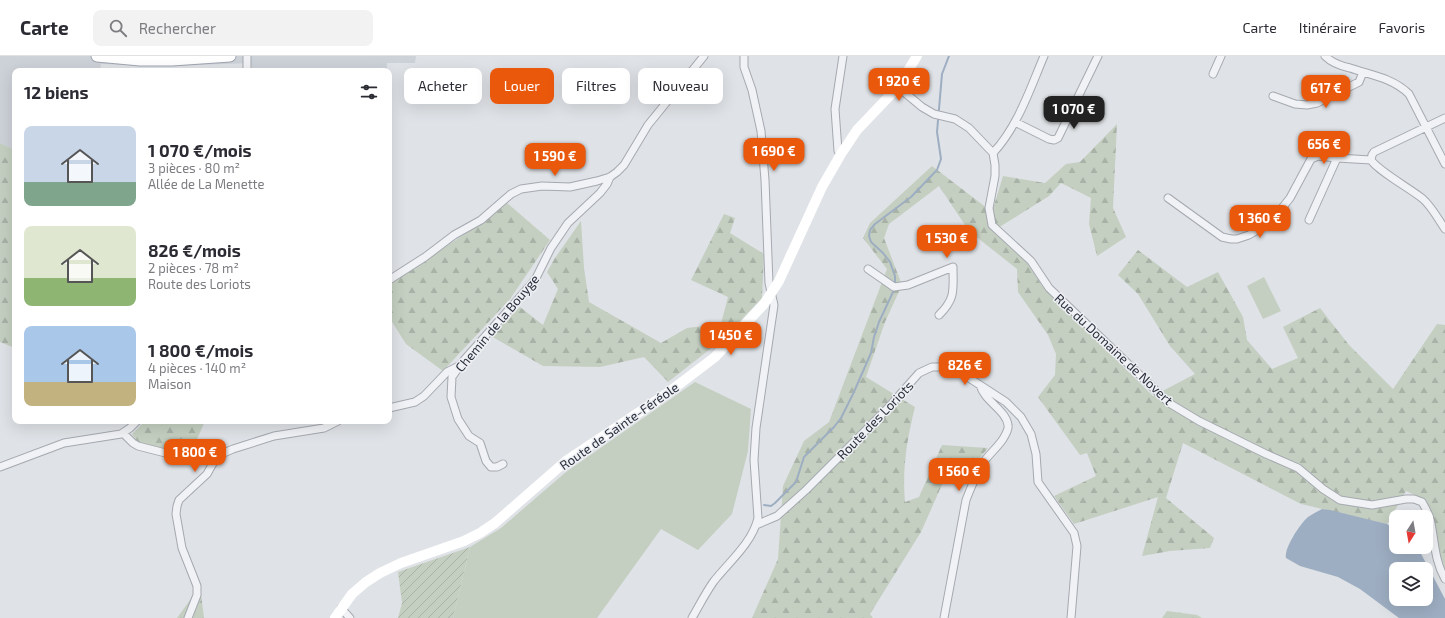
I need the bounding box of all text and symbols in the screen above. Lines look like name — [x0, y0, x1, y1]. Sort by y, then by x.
search box — [93, 10, 373, 46]
text: Carte — [20, 16, 69, 39]
icon: search — [107, 17, 129, 39]
text: Rechercher — [139, 19, 216, 37]
text: Carte — [1243, 19, 1277, 36]
text: Itinéraire — [1299, 19, 1357, 36]
text: Favoris — [1379, 19, 1425, 36]
chip: Acheter — [404, 68, 482, 104]
chip: Louer — [490, 68, 554, 104]
chip: Filtres — [562, 68, 630, 104]
chip: Nouveau — [638, 68, 723, 104]
pin: 1 920 € — [862, 68, 936, 102]
text: 1 920 € — [877, 73, 921, 89]
pin: 617 € — [1298, 75, 1354, 109]
text: 617 € — [1310, 80, 1342, 96]
icon: filters — [358, 81, 380, 103]
text: 12 biens — [24, 82, 89, 102]
pin: 1 070 € — [1037, 96, 1111, 130]
text: 1 070 € — [1053, 101, 1095, 117]
pin: 656 € — [1296, 131, 1352, 165]
text: 656 € — [1307, 136, 1341, 152]
pin: 1 690 € — [737, 138, 811, 172]
text: 1 070 €/mois — [148, 140, 252, 160]
icon: home — [56, 142, 104, 190]
pin: 1 590 € — [518, 143, 592, 177]
text: 1 690 € — [752, 143, 796, 159]
text: 1 590 € — [534, 148, 576, 164]
text: 3 pièces · 80 m² — [148, 160, 240, 176]
text: Allée de La Menette — [148, 176, 265, 192]
pin: 1 360 € — [1223, 205, 1297, 239]
text: 1 360 € — [1239, 210, 1281, 226]
pin: 1 530 € — [910, 225, 984, 259]
text: 1 530 € — [926, 230, 968, 246]
text: 826 €/mois — [148, 240, 241, 260]
icon: home — [56, 242, 104, 290]
text: 2 pièces · 78 m² — [148, 260, 239, 276]
street label: Chemin de la Bouyge — [452, 271, 542, 375]
text: Route des Loriots — [148, 276, 251, 292]
street label: Rue du Domaine de Novert — [1051, 290, 1177, 408]
pin: 1 450 € — [694, 322, 768, 356]
text: 1 450 € — [709, 327, 753, 343]
text: 1 800 €/mois — [148, 340, 253, 360]
icon: home — [56, 342, 104, 390]
pin: 826 € — [937, 352, 993, 386]
text: 826 € — [948, 357, 982, 373]
text: 4 pièces · 140 m² — [148, 360, 246, 376]
text: Maison — [148, 376, 191, 392]
street label: Route des Loriots — [833, 377, 917, 463]
street label: Route de Sainte-Féréole — [556, 379, 682, 473]
pin: 1 800 € — [158, 439, 232, 473]
text: 1 800 € — [173, 444, 217, 460]
pin: 1 560 € — [922, 458, 996, 492]
text: 1 560 € — [938, 463, 980, 479]
north arrow — [1389, 510, 1433, 554]
map controls — [1389, 510, 1433, 606]
button: layers — [1389, 562, 1433, 606]

